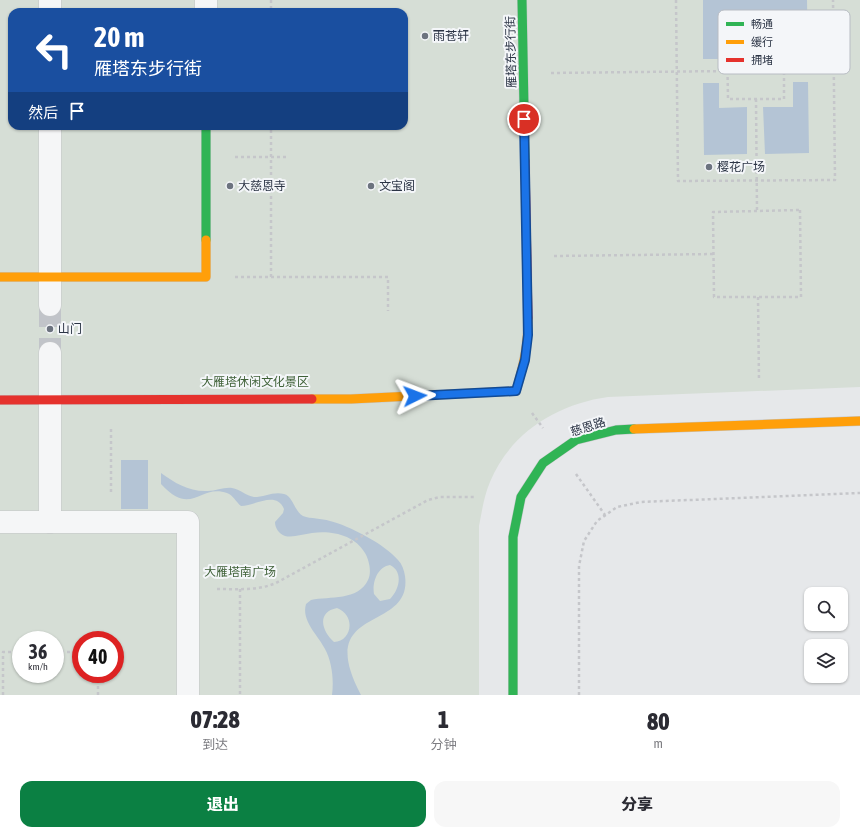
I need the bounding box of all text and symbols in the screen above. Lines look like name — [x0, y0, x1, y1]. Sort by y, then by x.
legend — [718, 10, 850, 74]
street label: 雁塔东步行街 — [503, 16, 519, 88]
text: 畅通 — [751, 18, 773, 30]
text: 20 m — [94, 21, 144, 53]
icon: left — [28, 24, 80, 76]
place label: 雨苍轩 — [433, 29, 469, 43]
marker: 雨苍轩 — [420, 31, 430, 41]
text: 缓行 — [751, 36, 773, 48]
text: 拥堵 — [751, 54, 773, 66]
text: 雁塔东步行街 — [94, 58, 202, 79]
icon: arrive — [66, 100, 88, 122]
pin — [507, 102, 541, 136]
text: 然后 — [28, 104, 58, 121]
icon: arrive — [513, 108, 535, 130]
place label: 樱花广场 — [717, 160, 765, 174]
marker: 樱花广场 — [704, 162, 714, 172]
place label: 大慈恩寺 — [238, 179, 286, 193]
place label: 文宝阁 — [379, 179, 415, 193]
marker: 大慈恩寺 — [225, 181, 235, 191]
marker: 文宝阁 — [366, 181, 376, 191]
place label: 山门 — [58, 322, 82, 336]
marker: 山门 — [45, 324, 55, 334]
park label: 大雁塔休闲文化景区 — [201, 375, 309, 389]
position arrow — [394, 375, 436, 417]
street label: 慈恩路 — [569, 415, 607, 439]
park label: 大雁塔南广场 — [204, 565, 276, 579]
map controls — [804, 587, 848, 683]
button: search — [804, 587, 848, 631]
speed limit sign: 40 — [72, 631, 124, 683]
button: layers — [804, 639, 848, 683]
text: 36 — [29, 640, 47, 663]
text: km/h — [28, 661, 48, 672]
text: 07:28 — [191, 706, 240, 733]
text: 1 — [438, 706, 449, 733]
text: 80 — [647, 708, 669, 735]
text: m — [654, 736, 663, 751]
text: 到达 — [202, 737, 228, 752]
text: 分钟 — [430, 737, 456, 752]
button: 退出 — [20, 781, 426, 827]
button: 分享 — [434, 781, 840, 827]

